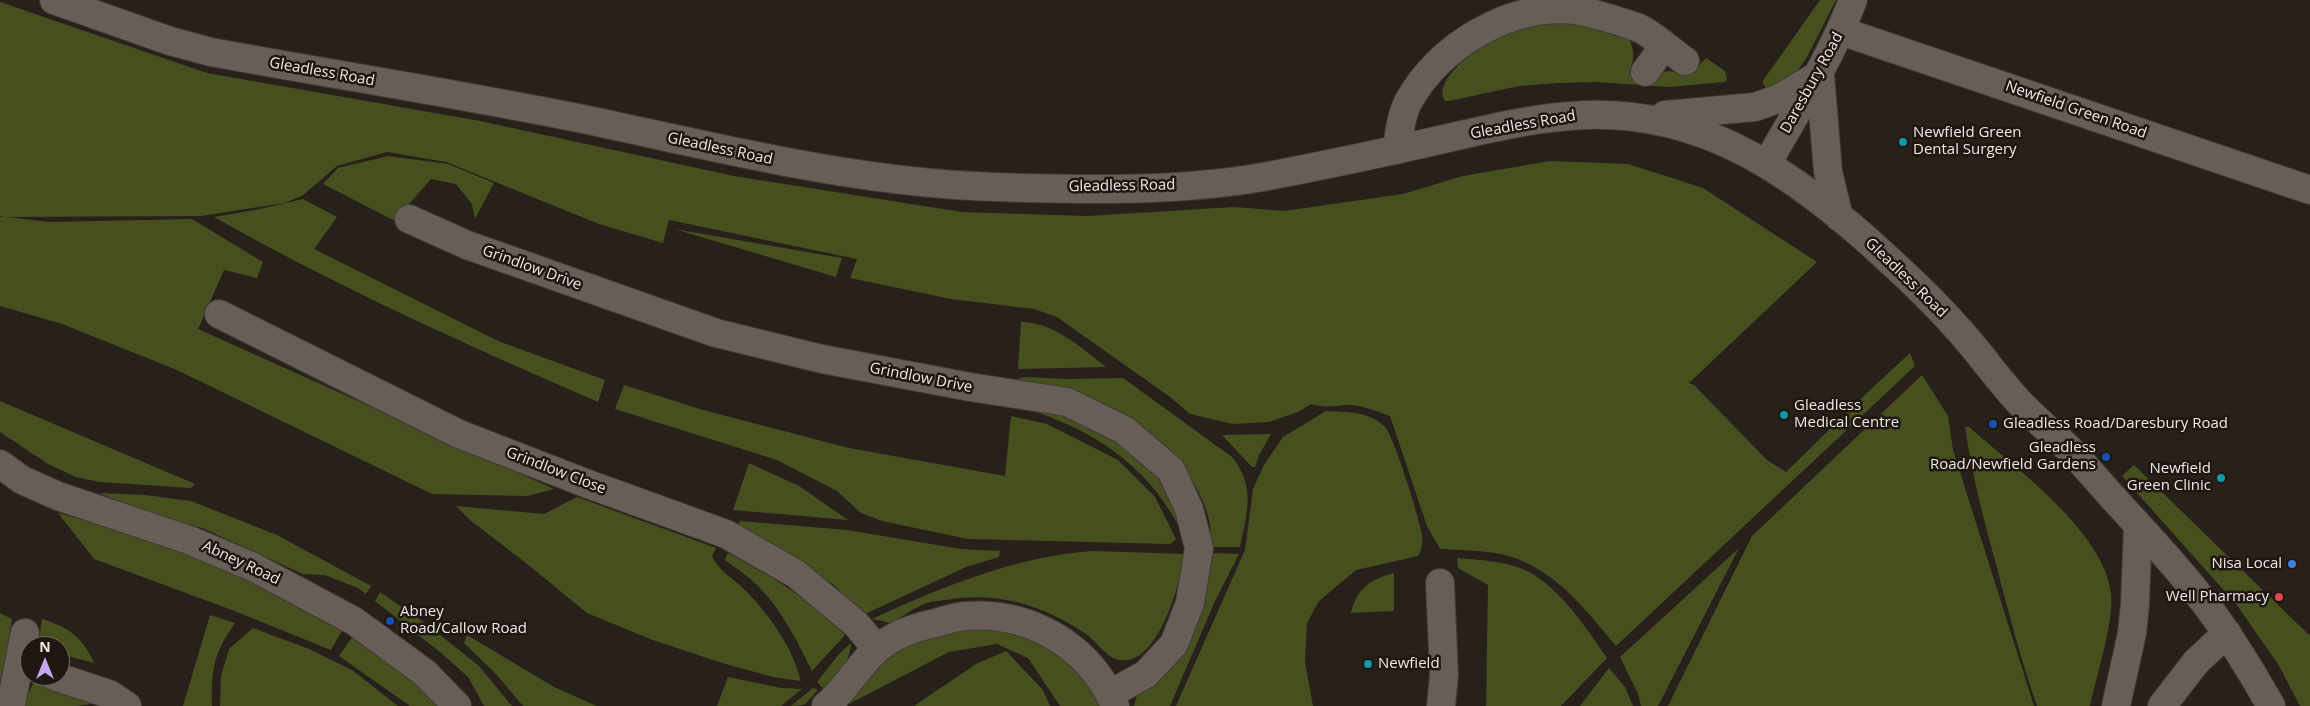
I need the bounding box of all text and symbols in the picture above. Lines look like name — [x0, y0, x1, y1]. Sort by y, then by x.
street label: Daresbury Road — [1777, 29, 1847, 137]
street label: Gleadless Road — [268, 54, 376, 90]
street label: Newfield Green Road — [2003, 77, 2149, 143]
street label: Gleadless Road — [1469, 107, 1577, 143]
place label: Newfield Green Dental Surgery — [1913, 124, 2022, 159]
street label: Gleadless Road — [666, 129, 774, 169]
marker: Newfield Green Dental Surgery — [1897, 136, 1909, 148]
street label: Gleadless Road — [1068, 176, 1176, 196]
street label: Gleadless Road — [1861, 234, 1951, 322]
street label: Grindlow Drive — [480, 242, 584, 294]
street label: Grindlow Drive — [868, 359, 974, 397]
place label: Gleadless Medical Centre — [1794, 397, 1899, 432]
marker: Gleadless Medical Centre — [1778, 409, 1790, 421]
place label: Gleadless Road/Daresbury Road — [2003, 415, 2228, 433]
marker: Gleadless Road/Daresbury Road — [1987, 418, 1999, 430]
place label: Gleadless Road/Newfield Gardens — [1930, 439, 2096, 474]
street label: Grindlow Close — [504, 444, 608, 498]
marker: Gleadless Road/Newfield Gardens — [2100, 451, 2112, 463]
place label: Newfield Green Clinic — [2127, 460, 2211, 495]
marker: Newfield Green Clinic — [2215, 472, 2227, 484]
street label: Abney Road — [199, 537, 283, 589]
place label: Nisa Local — [2211, 555, 2282, 573]
marker: Nisa Local — [2286, 558, 2298, 570]
place label: Well Pharmacy — [2166, 588, 2269, 606]
marker: Well Pharmacy — [2273, 591, 2285, 603]
place label: Abney Road/Callow Road — [400, 603, 527, 638]
marker: Abney Road/Callow Road — [384, 615, 396, 627]
north arrow — [20, 636, 70, 686]
text: N — [39, 637, 51, 656]
place label: Newfield — [1378, 655, 1440, 673]
marker: Newfield — [1362, 658, 1374, 670]

